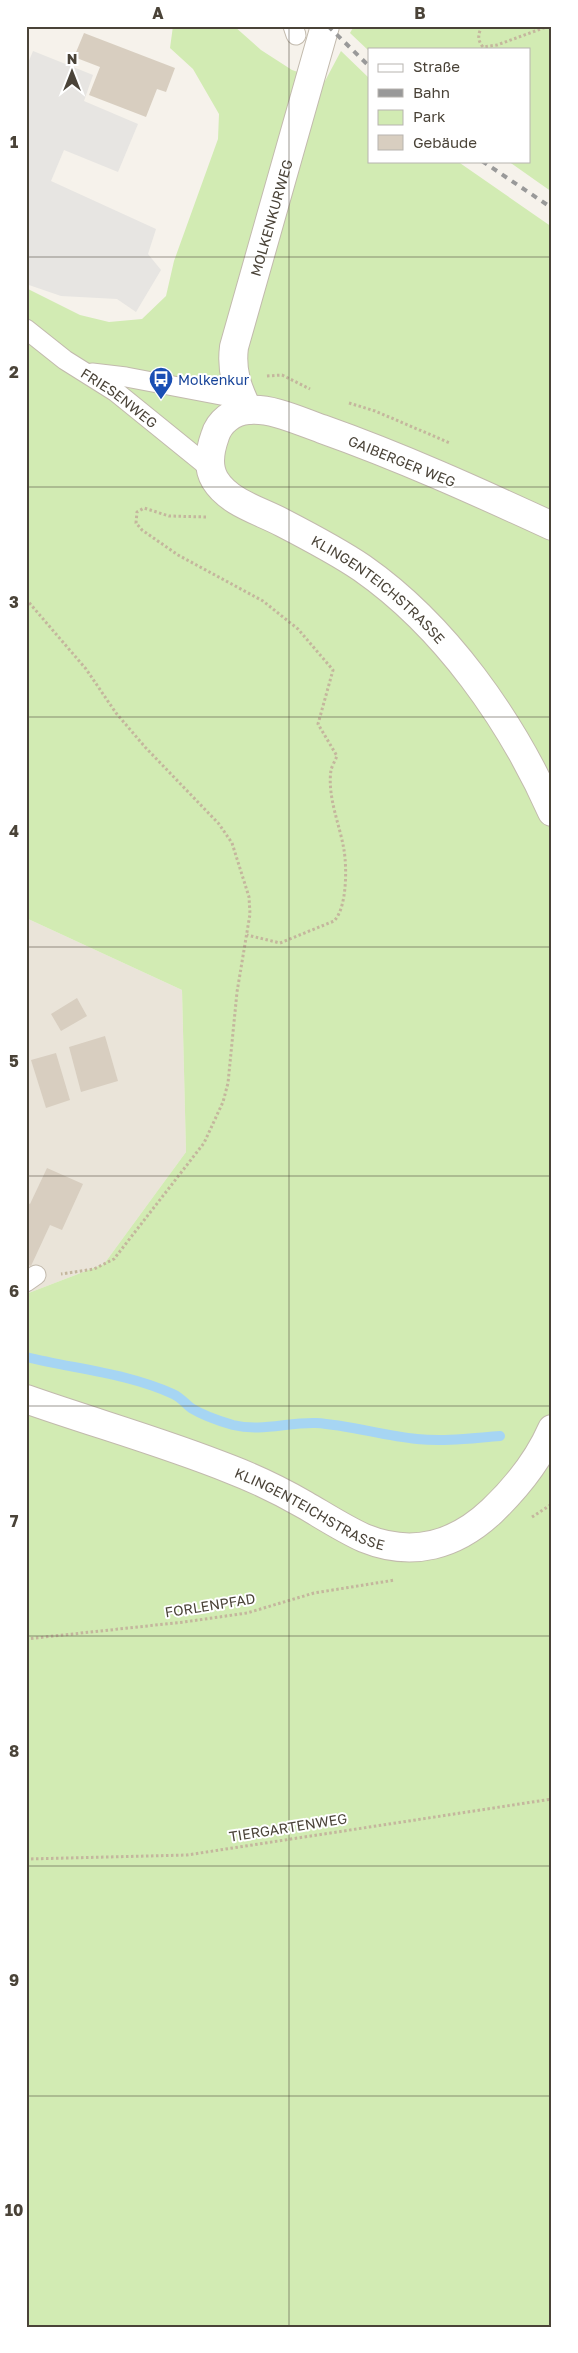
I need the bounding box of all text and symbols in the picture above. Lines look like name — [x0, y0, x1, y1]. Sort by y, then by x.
text: A — [152, 3, 164, 23]
text: B — [414, 3, 426, 23]
north arrow — [48, 48, 98, 98]
legend — [368, 48, 530, 162]
text: N — [67, 50, 77, 67]
text: Straße — [413, 57, 460, 75]
text: Bahn — [413, 83, 450, 101]
text: Park — [413, 107, 446, 125]
text: 1 — [10, 132, 18, 152]
text: Gebäude — [413, 133, 477, 151]
street label: MOLKENKURWEG — [246, 157, 295, 278]
text: 2 — [9, 362, 19, 382]
street label: FRIESENWEG — [78, 364, 161, 431]
bus stop icon: Molkenkur — [148, 366, 174, 400]
place label: Molkenkur — [178, 371, 250, 388]
street label: GAIBERGER WEG — [346, 432, 458, 490]
street label: KLINGENTEICHSTRASSE — [309, 531, 449, 646]
text: 3 — [9, 592, 19, 612]
text: 4 — [9, 821, 19, 841]
text: 5 — [9, 1051, 19, 1071]
text: 6 — [9, 1281, 19, 1301]
street label: KLINGENTEICHSTRASSE — [233, 1463, 387, 1553]
text: 7 — [10, 1511, 19, 1531]
street label: FORLENPFAD — [164, 1589, 256, 1621]
text: 8 — [9, 1741, 19, 1761]
street label: TIERGARTENWEG — [228, 1809, 348, 1845]
text: 9 — [9, 1970, 19, 1990]
text: 10 — [5, 2200, 23, 2220]

